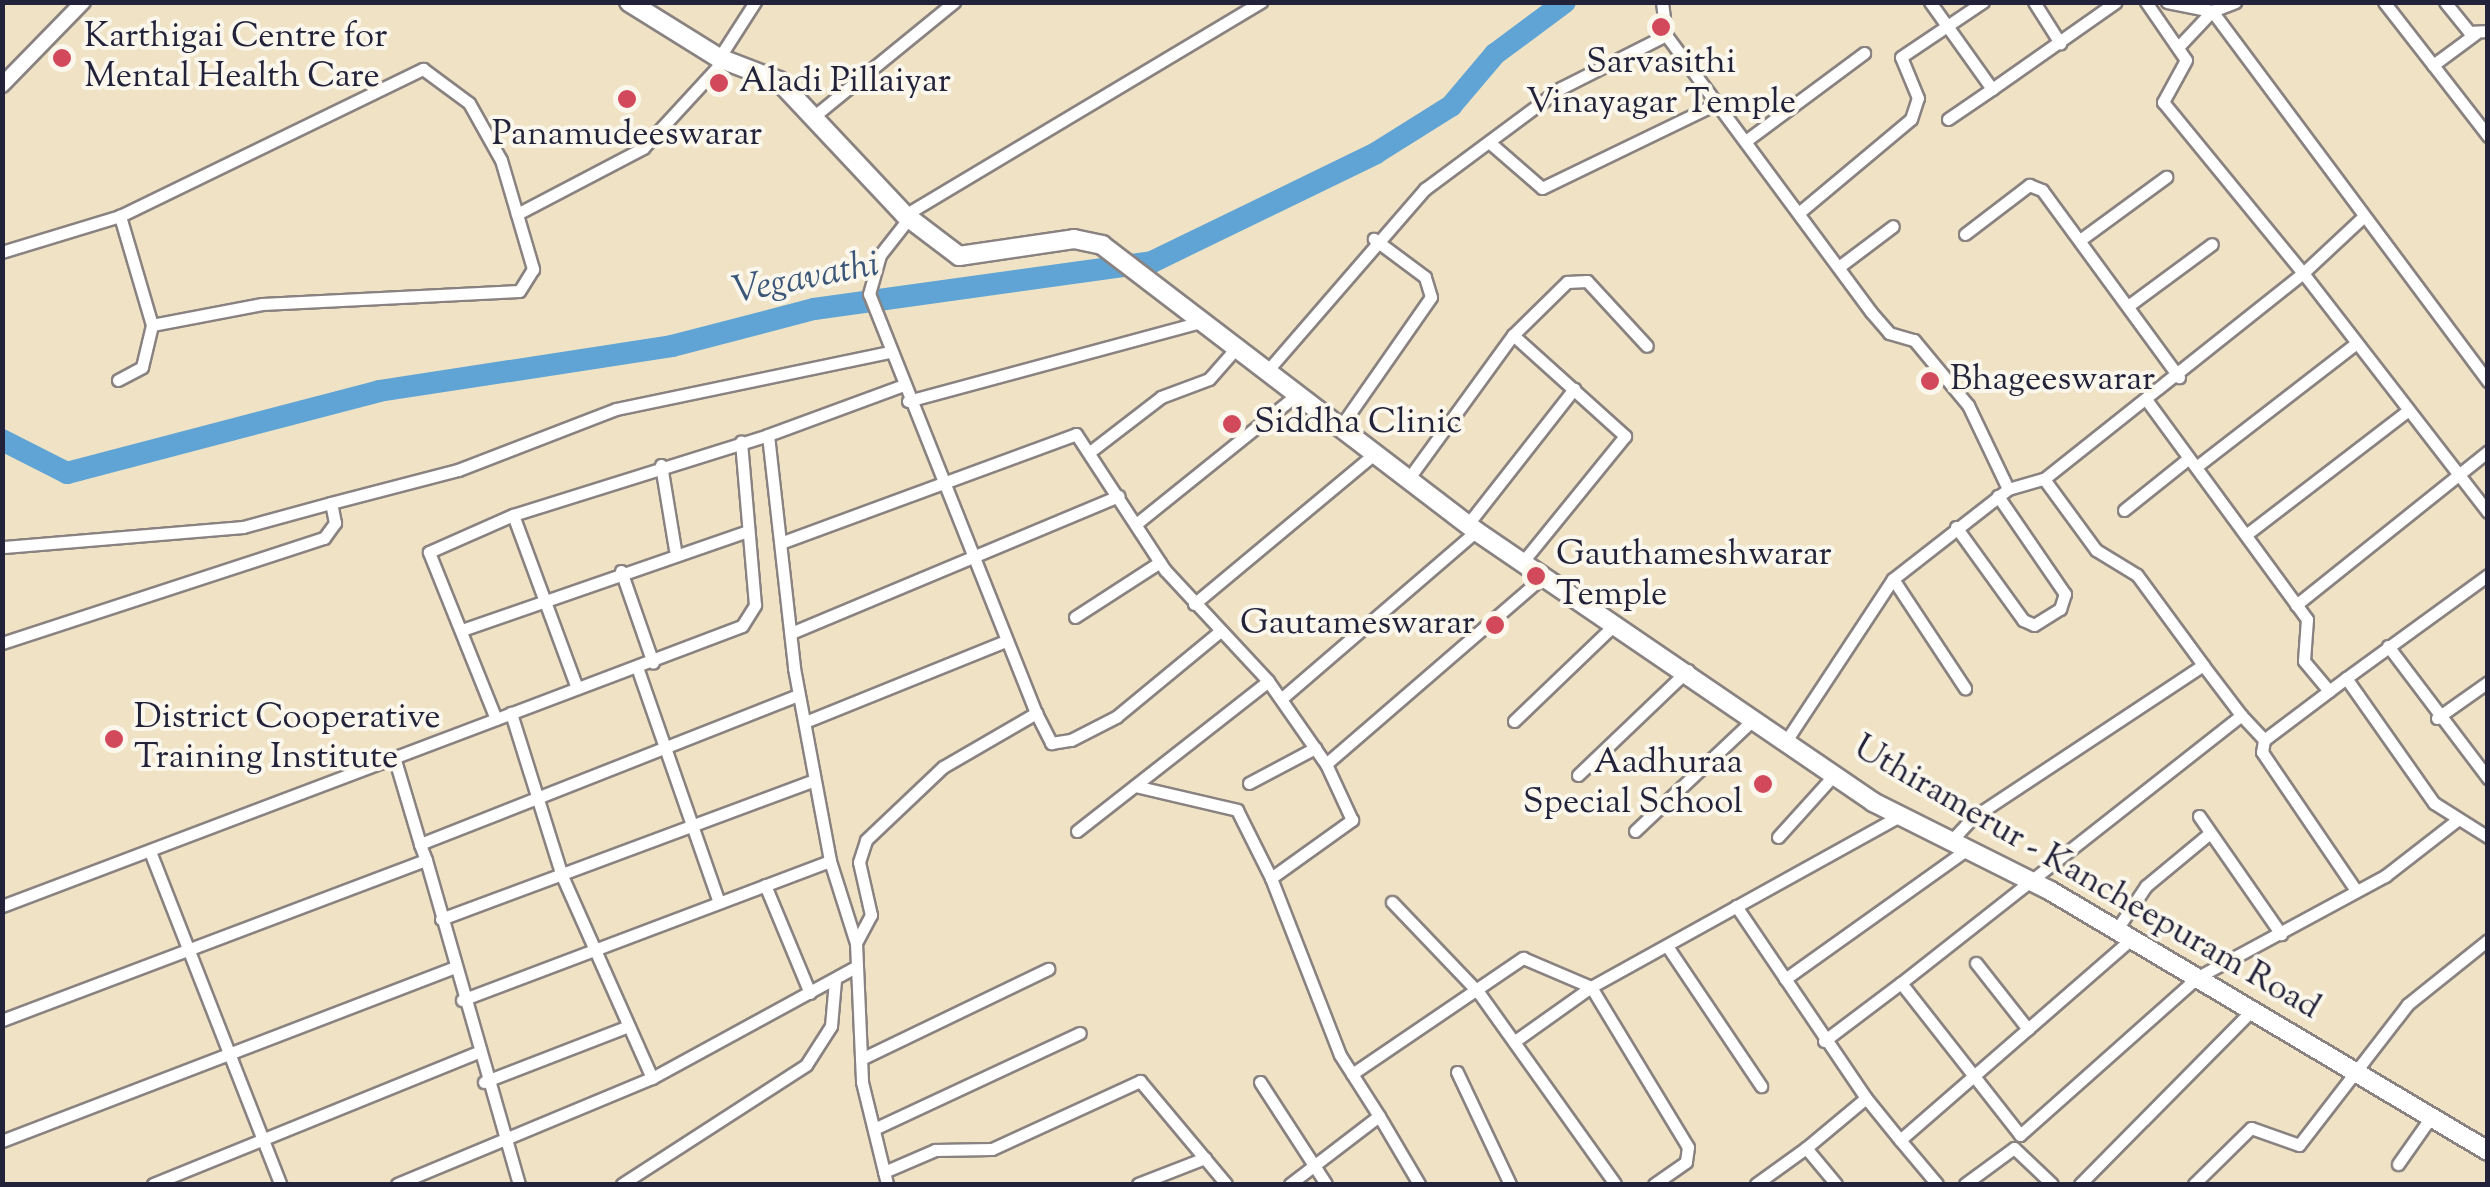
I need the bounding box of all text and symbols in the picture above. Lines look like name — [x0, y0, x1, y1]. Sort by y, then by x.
marker: Sarvasithi Vinayagar Temple — [1650, 16, 1672, 38]
place label: Karthigai Centre for Mental Health Care — [84, 17, 387, 99]
place label: Sarvasithi Vinayagar Temple — [1526, 43, 1796, 125]
marker: Karthigai Centre for Mental Health Care — [49, 45, 75, 71]
place label: Aladi Pillaiyar — [739, 62, 951, 104]
marker: Aladi Pillaiyar — [708, 72, 730, 94]
marker: Panamudeeswarar — [616, 88, 638, 110]
place label: Panamudeeswarar — [492, 115, 762, 157]
water label: Vegavathi — [729, 243, 883, 317]
place label: Bhageeswarar — [1950, 360, 2155, 402]
marker: Bhageeswarar — [1919, 370, 1941, 392]
place label: Siddha Clinic — [1254, 403, 1462, 445]
marker: Siddha Clinic — [1219, 411, 1245, 437]
place label: Gauthameshwarar Temple — [1556, 535, 1832, 617]
marker: Gauthameshwarar Temple — [1525, 565, 1547, 587]
place label: Gautameswarar — [1240, 604, 1475, 646]
marker: Gautameswarar — [1484, 614, 1506, 636]
place label: District Cooperative Training Institute — [134, 698, 440, 780]
marker: District Cooperative Training Institute — [103, 728, 125, 750]
street label: Uthiramerur - Kancheepuram Road — [1845, 728, 2327, 1030]
place label: Aadhuraa Special School — [1523, 743, 1743, 825]
marker: Aadhuraa Special School — [1752, 773, 1774, 795]

